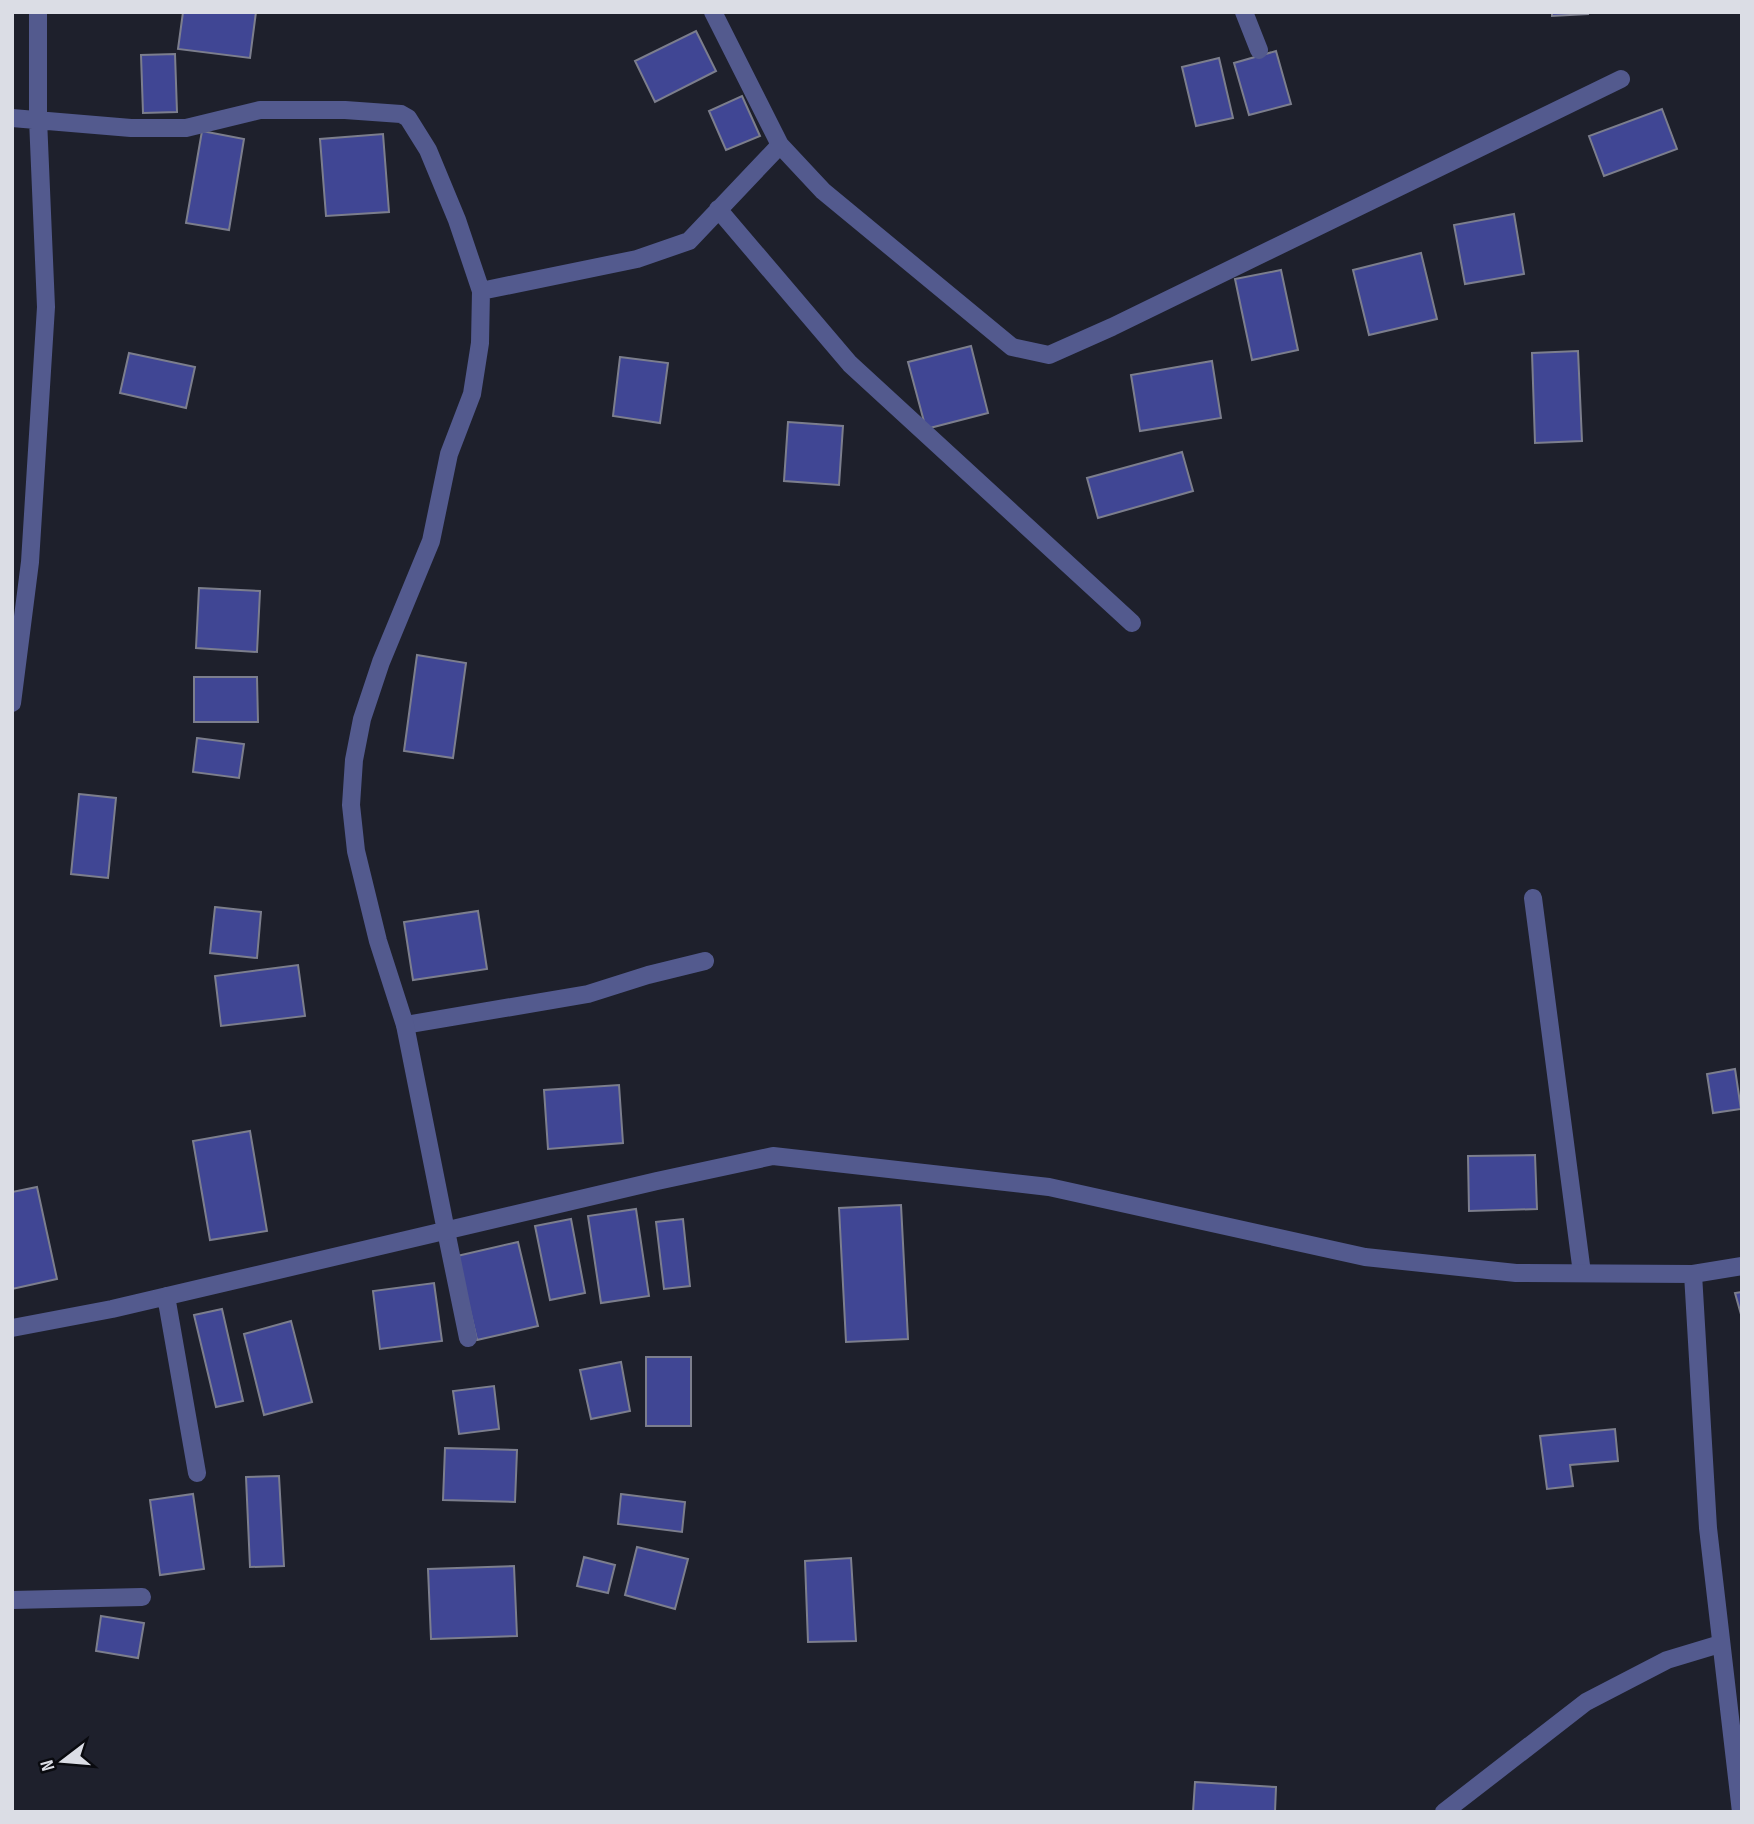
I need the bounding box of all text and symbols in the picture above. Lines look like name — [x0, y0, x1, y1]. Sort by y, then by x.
north arrow — [28, 1726, 98, 1796]
text: N — [36, 1757, 61, 1773]

